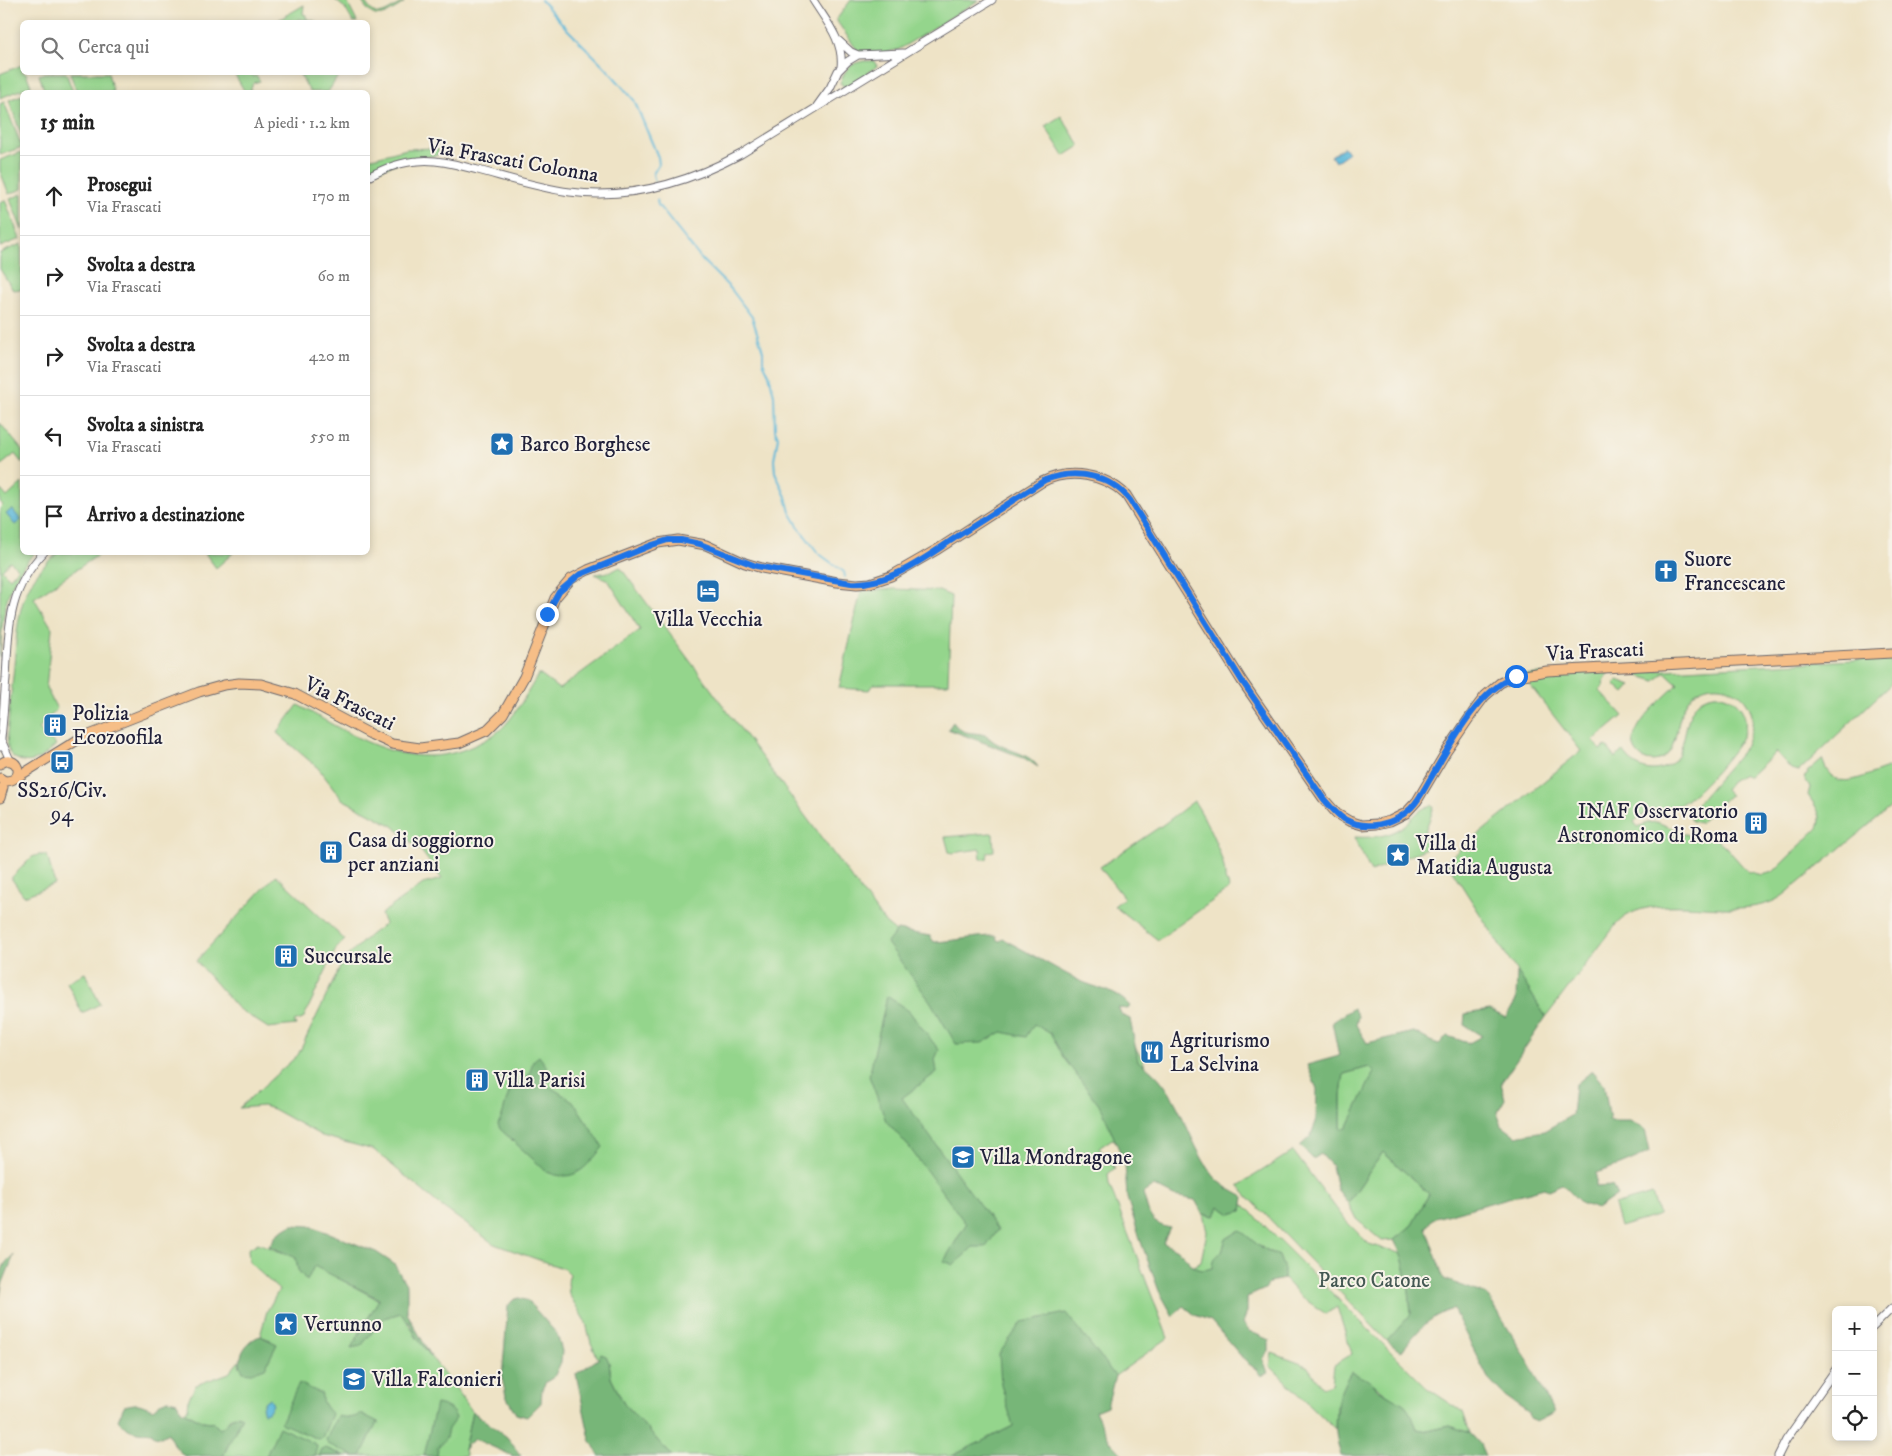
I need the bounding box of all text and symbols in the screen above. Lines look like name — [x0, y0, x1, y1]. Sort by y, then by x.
search box — [20, 20, 370, 75]
icon: search — [38, 34, 66, 62]
text: Cerca qui — [78, 36, 149, 59]
text: 15 min — [40, 110, 95, 136]
text: A piedi · 1.2 km — [254, 113, 350, 133]
street label: Via Frascati Colonna — [424, 133, 601, 189]
text: Prosegui — [87, 174, 152, 197]
icon: ahead — [40, 182, 68, 210]
text: 170 m — [312, 186, 350, 206]
text: Via Frascati — [87, 197, 161, 217]
text: Svolta a destra — [87, 254, 195, 277]
icon: right — [40, 262, 68, 290]
text: 60 m — [318, 266, 350, 286]
text: Via Frascati — [87, 277, 161, 297]
text: Svolta a destra — [87, 334, 195, 357]
icon: right — [40, 342, 68, 370]
text: 420 m — [309, 346, 350, 366]
text: Via Frascati — [87, 357, 161, 377]
text: Svolta a sinistra — [87, 414, 204, 437]
icon: left — [40, 422, 68, 450]
text: 550 m — [310, 426, 350, 446]
place icon: Barco Borghese — [489, 431, 515, 457]
place label: Barco Borghese — [520, 432, 651, 458]
text: Via Frascati — [87, 437, 161, 457]
icon: arrive — [40, 502, 68, 530]
text: Arrivo a destinazione — [87, 504, 245, 527]
place label: Suore Francescane — [1684, 547, 1786, 597]
church icon: Suore Francescane — [1653, 558, 1679, 584]
hotel icon: Villa Vecchia — [695, 578, 721, 604]
route end — [536, 603, 559, 626]
place label: Villa Vecchia — [653, 607, 763, 633]
street label: Via Frascati — [1545, 636, 1645, 668]
route start — [1505, 665, 1528, 688]
street label: Via Frascati — [299, 670, 399, 737]
place label: Polizia Ecozoofila — [72, 701, 163, 751]
building icon: Polizia Ecozoofila — [42, 712, 68, 738]
bus stop icon: SS216/Civ. 94 — [49, 749, 75, 775]
place label: SS216/Civ. 94 — [17, 778, 107, 828]
place label: INAF Osservatorio Astronomico di Roma — [1558, 799, 1738, 849]
building icon: INAF Osservatorio Astronomico di Roma — [1743, 810, 1769, 836]
place label: Casa di soggiorno per anziani — [347, 828, 494, 878]
place label: Villa di Matidia Augusta — [1415, 831, 1552, 881]
building icon: Casa di soggiorno per anziani — [318, 839, 344, 865]
place icon: Villa di Matidia Augusta — [1385, 842, 1411, 868]
building icon: Succursale — [273, 943, 299, 969]
place label: Succursale — [304, 944, 392, 970]
place label: Agriturismo La Selvina — [1170, 1028, 1270, 1078]
restaurant icon: Agriturismo La Selvina — [1139, 1039, 1165, 1065]
building icon: Villa Parisi — [464, 1067, 490, 1093]
place label: Villa Parisi — [493, 1068, 585, 1094]
school or university icon: Villa Mondragone — [950, 1144, 976, 1170]
place label: Villa Mondragone — [979, 1145, 1132, 1171]
park label: Parco Catone — [1318, 1268, 1430, 1294]
map controls — [1832, 1306, 1877, 1441]
button: + — [1832, 1306, 1877, 1351]
place icon: Vertunno — [273, 1311, 299, 1337]
place label: Vertunno — [303, 1312, 382, 1338]
button: − — [1832, 1351, 1877, 1396]
school or university icon: Villa Falconieri — [341, 1366, 367, 1392]
place label: Villa Falconieri — [371, 1367, 502, 1393]
button: locate — [1832, 1396, 1877, 1441]

